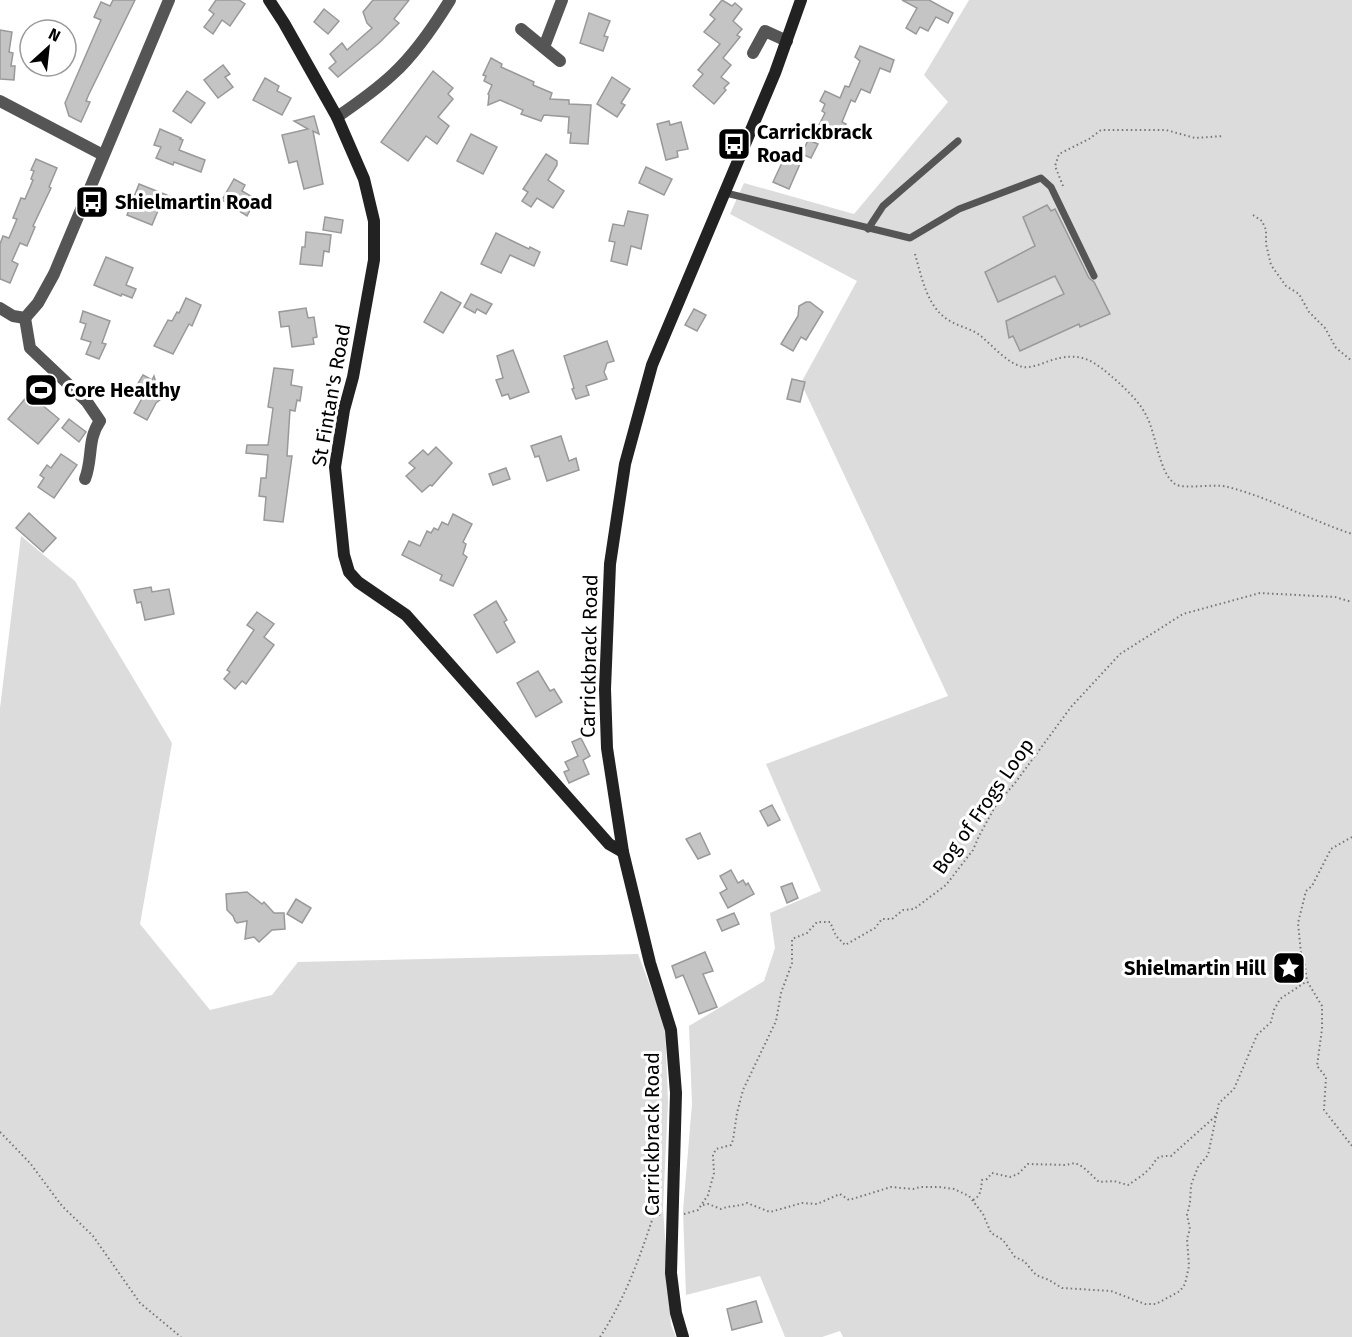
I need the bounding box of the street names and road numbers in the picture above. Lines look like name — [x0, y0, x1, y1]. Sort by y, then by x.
street label: St Fintan's Road — [307, 322, 355, 468]
street label: Carrickbrack Road — [576, 574, 602, 738]
street label: Bog of Frogs Loop — [927, 733, 1039, 879]
street label: Carrickbrack Road — [640, 1052, 664, 1216]

